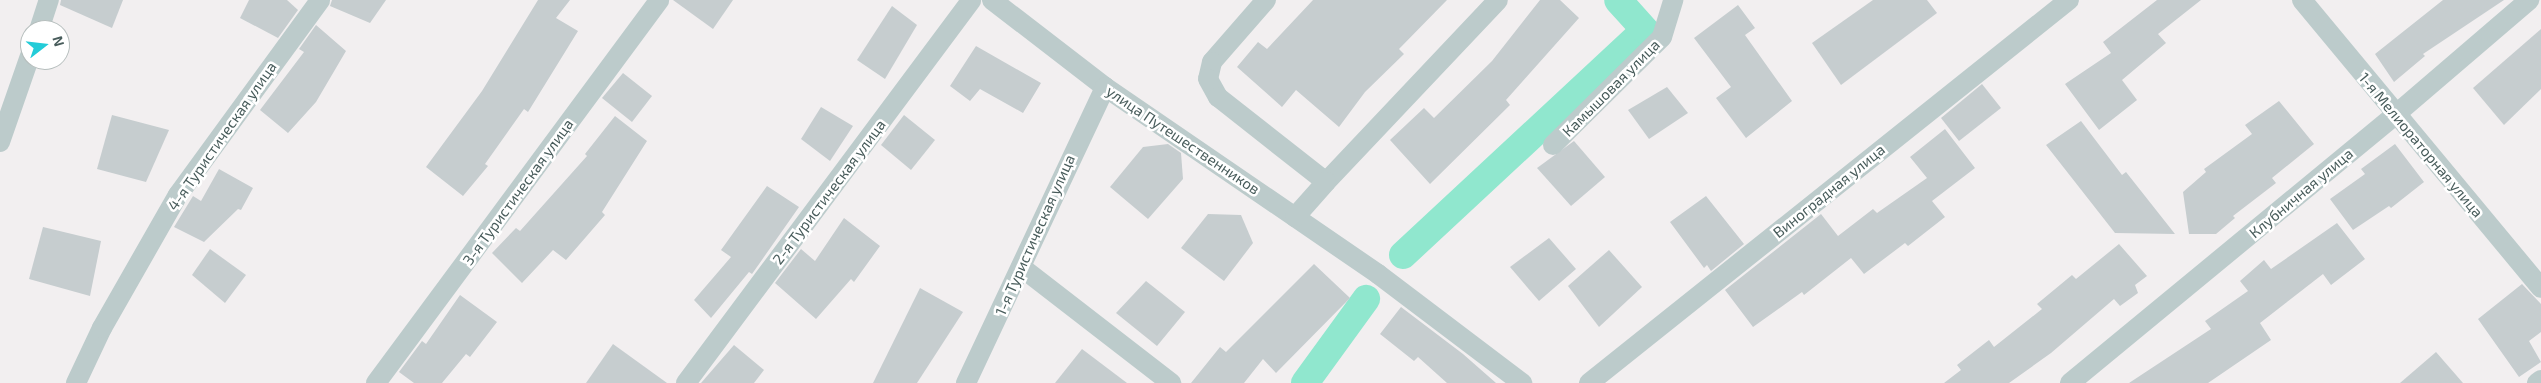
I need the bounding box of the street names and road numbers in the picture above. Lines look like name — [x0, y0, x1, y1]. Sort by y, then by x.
street label: Камышовая улица — [1559, 36, 1663, 140]
street label: 4-я Туристическая улица — [164, 58, 280, 214]
street label: 1-я Мелиораторная улица — [2355, 69, 2487, 221]
street label: улица Путешественников — [1103, 82, 1263, 198]
street label: 3-я Туристическая улица — [459, 115, 577, 269]
street label: 2-я Туристическая улица — [769, 116, 889, 268]
street label: Виноградная улица — [1769, 140, 1889, 242]
street label: Клубничная улица — [2245, 144, 2357, 242]
street label: 1-я Туристическая улица — [991, 152, 1079, 318]

